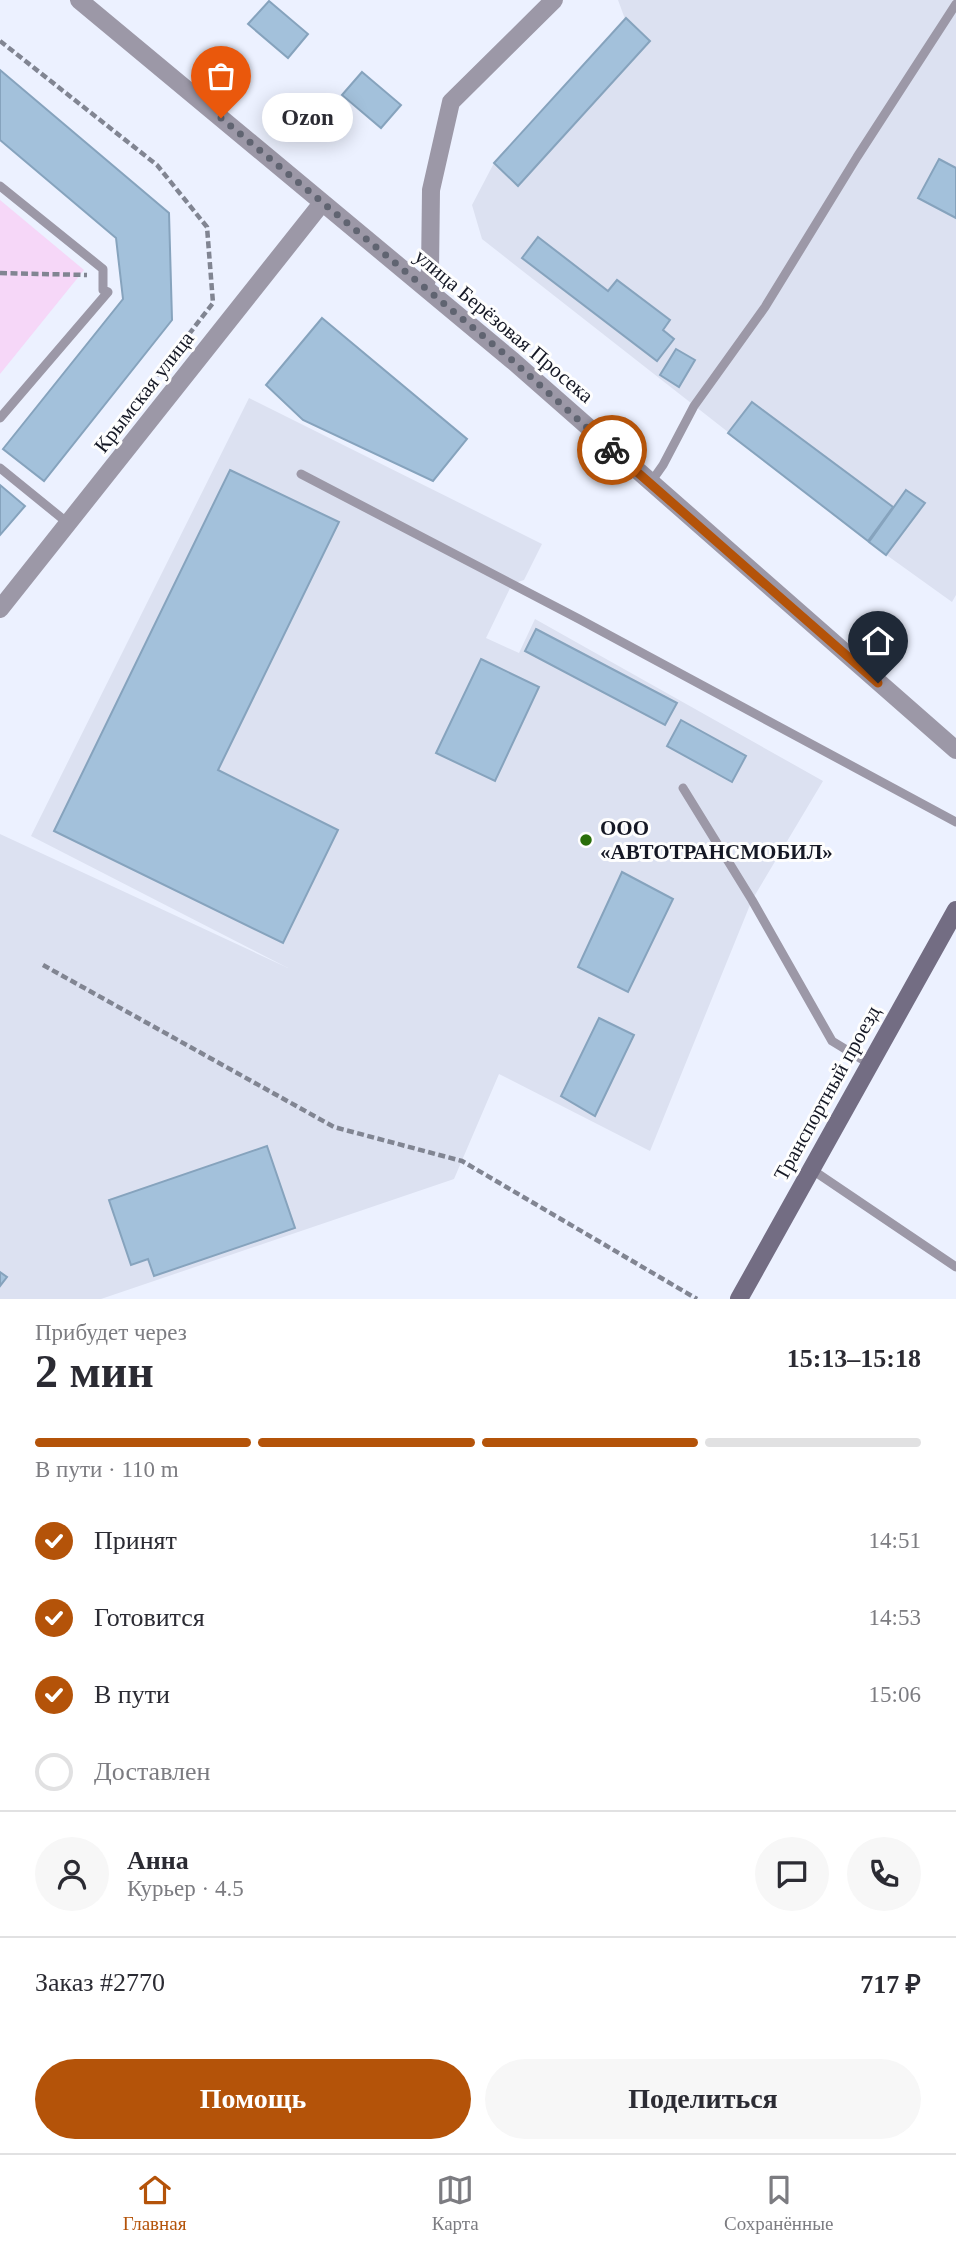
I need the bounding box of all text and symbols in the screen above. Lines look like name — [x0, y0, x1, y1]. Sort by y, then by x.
pin — [191, 46, 251, 118]
icon: bag — [202, 57, 240, 95]
callout: Ozon — [263, 94, 354, 142]
text: Ozon — [281, 105, 334, 130]
street label: улица Берёзовая Просека — [410, 244, 599, 408]
street label: Крымская улица — [89, 326, 199, 457]
courier — [577, 415, 647, 485]
icon: bike — [593, 431, 631, 469]
pin — [848, 611, 908, 683]
icon: home — [859, 622, 897, 660]
place label: ООО «АВТОТРАНСМОБИЛ» — [600, 816, 833, 864]
marker: ООО «АВТОТРАНСМОБИЛ» — [578, 832, 594, 848]
street label: Транспортный проезд — [769, 1001, 885, 1185]
text: Прибудет через — [35, 1320, 187, 1345]
text: 15:13–15:18 — [787, 1344, 921, 1373]
text: 2 мин — [35, 1346, 154, 1397]
text: В пути · 110 m — [35, 1457, 179, 1482]
icon: check — [35, 1522, 73, 1560]
text: Принят — [94, 1526, 177, 1555]
text: 14:51 — [869, 1528, 921, 1553]
icon: check — [35, 1599, 73, 1637]
text: Готовится — [94, 1603, 205, 1632]
text: 14:53 — [869, 1605, 921, 1630]
icon: check — [35, 1676, 73, 1714]
text: В пути — [94, 1680, 170, 1709]
text: 15:06 — [869, 1682, 921, 1707]
text: Доставлен — [94, 1757, 211, 1786]
button: person — [35, 1837, 109, 1911]
button: chat — [755, 1837, 829, 1911]
button: phone — [847, 1837, 921, 1911]
text: Анна — [127, 1846, 189, 1875]
text: Курьер · 4.5 — [127, 1876, 244, 1901]
text: Заказ #2770 — [35, 1968, 165, 1997]
text: 717 ₽ — [860, 1970, 921, 1999]
button: Помощь — [35, 2059, 471, 2139]
button: Поделиться — [485, 2059, 921, 2139]
tab: Главная — [123, 2171, 186, 2235]
tab: Карта — [432, 2171, 479, 2235]
tab: Сохранённые — [724, 2171, 833, 2235]

